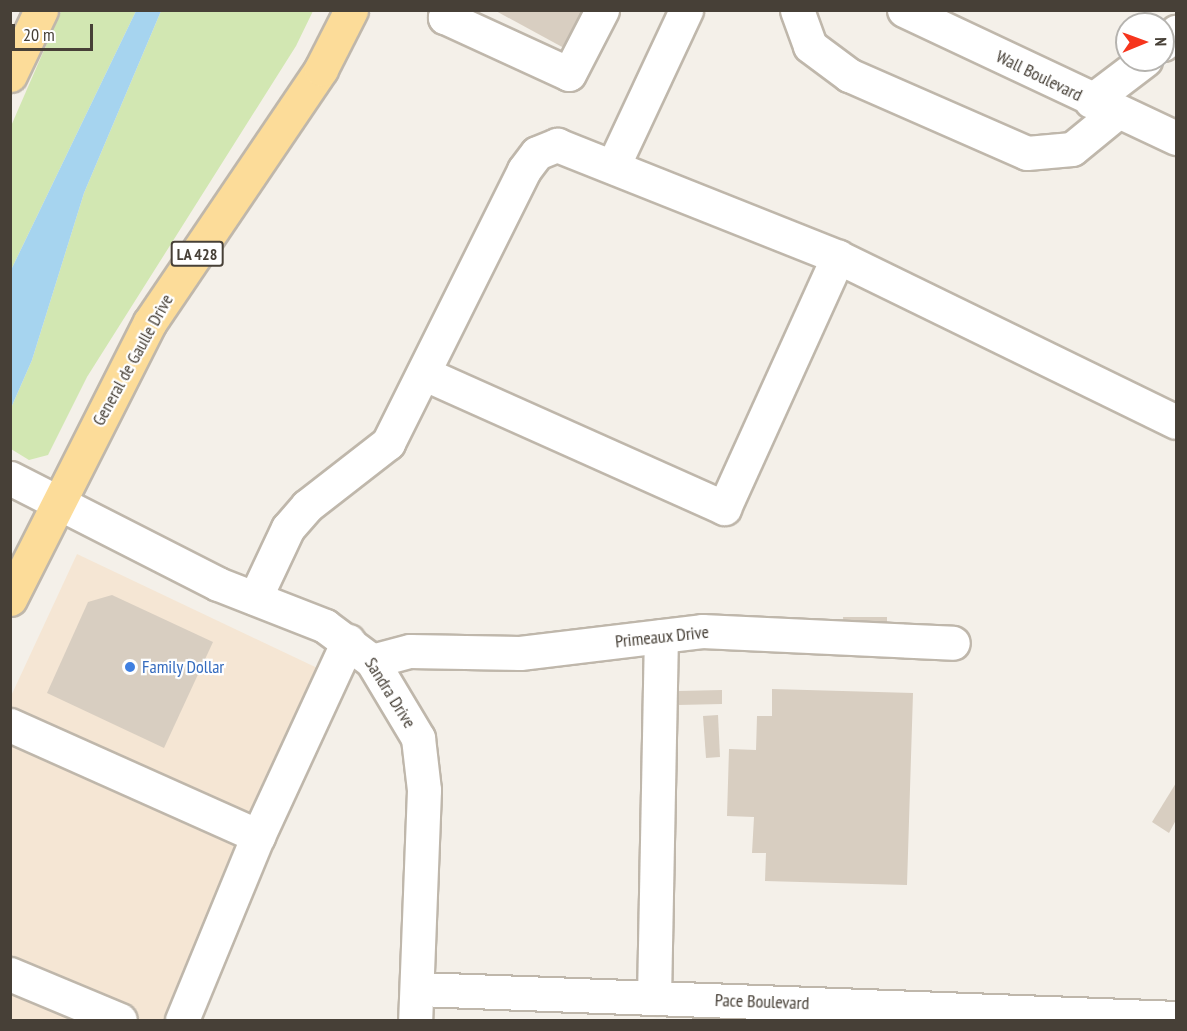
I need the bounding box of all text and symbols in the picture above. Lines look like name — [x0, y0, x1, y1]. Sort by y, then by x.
scale bar — [15, 12, 96, 50]
north arrow — [1115, 12, 1175, 72]
text: 20 m — [23, 23, 55, 46]
text: N — [1151, 37, 1171, 46]
street label: Wall Boulevard — [992, 46, 1086, 106]
road number: LA 428 — [170, 241, 224, 267]
street label: General de Gaulle Drive — [88, 290, 178, 430]
street label: Primeaux Drive — [614, 621, 710, 653]
street label: Sandra Drive — [360, 654, 420, 732]
place label: Family Dollar — [142, 656, 225, 678]
marker: Family Dollar — [123, 660, 137, 674]
street label: Pace Boulevard — [714, 990, 810, 1014]

